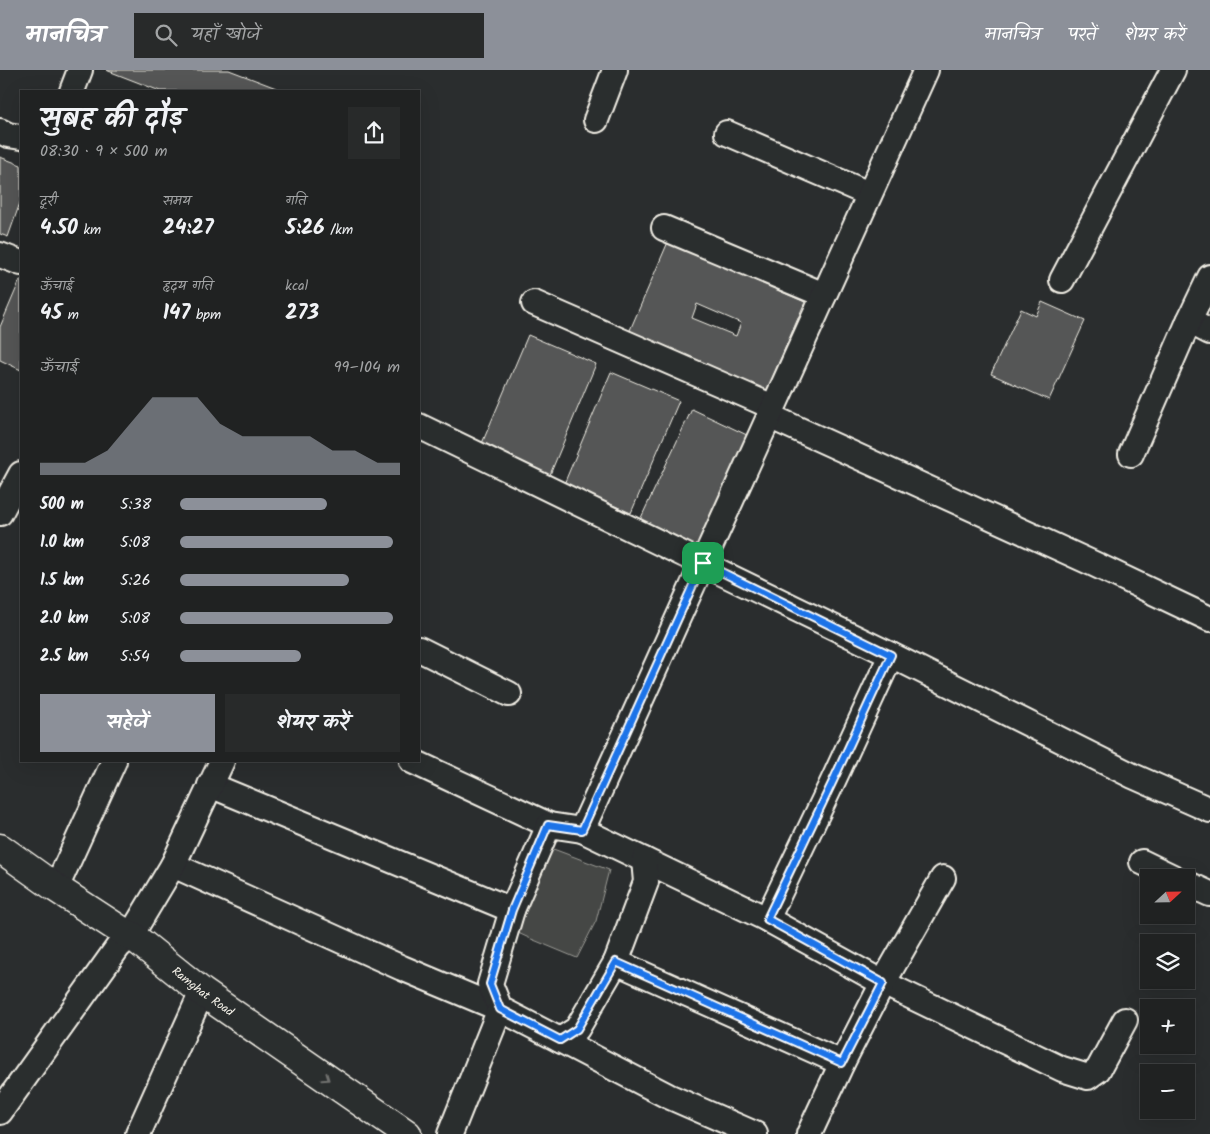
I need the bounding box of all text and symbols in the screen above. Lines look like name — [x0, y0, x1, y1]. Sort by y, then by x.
search box — [134, 13, 484, 58]
text: मानचित्र — [25, 16, 104, 55]
text: यहाँ खोजें — [192, 20, 260, 50]
icon: search — [152, 21, 180, 49]
text: मानचित्र — [985, 21, 1041, 50]
text: परतें — [1069, 21, 1096, 50]
text: शेयर करें — [1124, 21, 1185, 50]
text: सुबह की दौड़ — [40, 97, 183, 142]
button: share — [348, 107, 400, 159]
text: 08:30 · 9 × 500 m — [40, 139, 168, 164]
text: दूरी — [40, 190, 57, 212]
text: समय — [163, 190, 191, 212]
text: गति — [285, 190, 306, 212]
text: 4.50 — [40, 212, 78, 245]
text: 24:27 — [163, 212, 214, 245]
text: 5:26 — [285, 212, 325, 245]
text: km — [78, 219, 101, 241]
text: /km — [325, 219, 353, 241]
text: ऊँचाई — [40, 275, 73, 297]
text: हृदय गति — [163, 275, 213, 297]
text: kcal — [285, 275, 308, 297]
text: 45 — [40, 297, 62, 330]
text: 147 — [163, 297, 190, 330]
text: 273 — [285, 297, 319, 330]
text: m — [62, 304, 79, 326]
text: bpm — [190, 304, 221, 326]
text: ऊँचाई — [40, 355, 78, 380]
text: 99–104 m — [334, 355, 400, 380]
text: 500 m — [40, 492, 84, 517]
text: 5:38 — [120, 492, 151, 517]
text: 1.0 km — [40, 530, 84, 555]
text: 5:08 — [120, 530, 150, 555]
pin — [682, 542, 724, 584]
icon: arrive — [689, 549, 717, 577]
text: 1.5 km — [40, 568, 84, 593]
text: 5:26 — [120, 568, 151, 593]
text: 2.0 km — [40, 606, 88, 631]
text: 5:08 — [120, 606, 150, 631]
text: 2.5 km — [40, 644, 88, 669]
text: 5:54 — [120, 644, 150, 669]
button: सहेजें — [40, 694, 215, 752]
button: शेयर करें — [225, 694, 400, 752]
north arrow — [1140, 869, 1195, 924]
map controls — [1140, 869, 1195, 1119]
button: layers — [1140, 934, 1195, 989]
street label: Ramghat Road — [167, 962, 239, 1022]
button: + — [1140, 999, 1195, 1054]
button: − — [1140, 1064, 1195, 1119]
one-way arrow — [320, 1072, 330, 1081]

